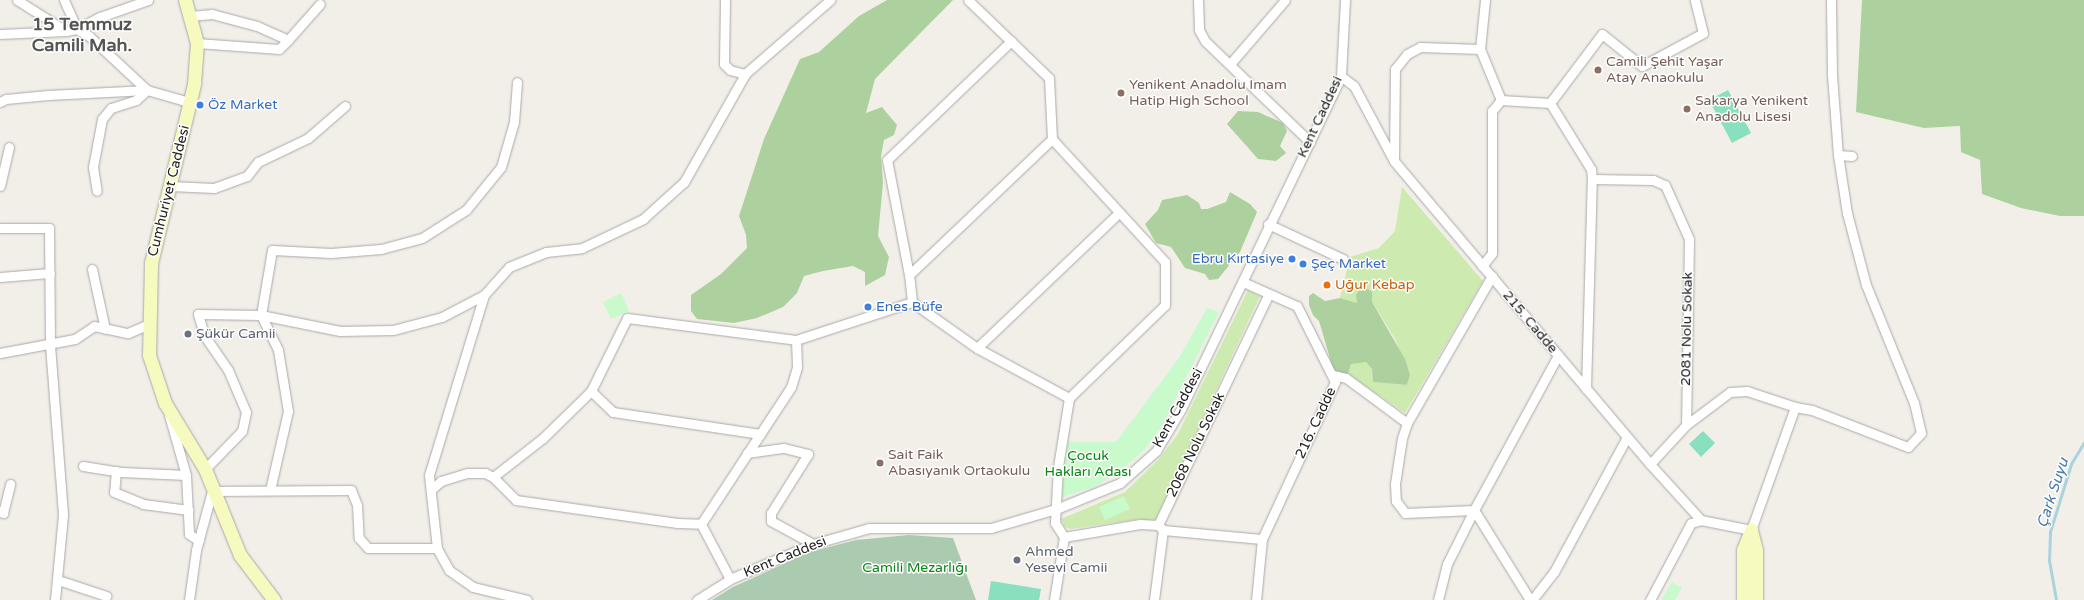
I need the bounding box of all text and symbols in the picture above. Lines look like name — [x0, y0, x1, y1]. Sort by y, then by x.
district label: 15 Temmuz Camili Mah. — [32, 14, 132, 56]
place label: Camili Şehit Yaşar Atay Anaokulu — [1606, 54, 1724, 86]
marker: Camili Şehit Yaşar Atay Anaokulu — [1593, 65, 1603, 75]
street label: Kent Caddesi — [1294, 74, 1346, 160]
place label: Yenikent Anadolu Imam Hatip High School — [1129, 77, 1287, 110]
marker: Yenikent Anadolu Imam Hatip High School — [1116, 88, 1126, 98]
place label: Sakarya Yenikent Anadolu Lisesi — [1695, 93, 1808, 126]
place label: Öz Market — [208, 97, 278, 113]
marker: Öz Market — [195, 100, 205, 110]
marker: Sakarya Yenikent Anadolu Lisesi — [1682, 104, 1692, 114]
street label: Cumhuriyet Caddesi — [145, 124, 193, 258]
place label: Ebru Kırtasiye — [1192, 251, 1284, 267]
marker: Ebru Kırtasiye — [1287, 254, 1297, 264]
place label: Şeç Market — [1311, 256, 1386, 272]
marker: Şeç Market — [1298, 259, 1308, 269]
street label: 2081 Nolu Sokak — [1678, 272, 1696, 386]
place label: Uğur Kebap — [1335, 277, 1415, 293]
marker: Uğur Kebap — [1322, 280, 1332, 290]
street label: 215. Cadde — [1499, 287, 1561, 357]
place label: Enes Büfe — [876, 299, 943, 315]
marker: Enes Büfe — [863, 302, 873, 312]
place label: Şükür Camii — [196, 326, 276, 342]
marker: Şükür Camii — [183, 329, 193, 339]
street label: Kent Caddesi — [1149, 365, 1207, 451]
street label: 216. Cadde — [1292, 385, 1340, 461]
street label: 2068 Nolu Sokak — [1163, 390, 1229, 500]
place label: Sait Faik Abasıyanık Ortaokulu — [888, 447, 1030, 480]
park label: Çocuk Hakları Adası — [1044, 448, 1132, 480]
water label: Çark Suyu — [2033, 456, 2073, 530]
marker: Sait Faik Abasıyanık Ortaokulu — [875, 458, 885, 468]
street label: Kent Caddesi — [741, 533, 829, 581]
place label: Ahmed Yesevi Camii — [1025, 544, 1107, 576]
marker: Ahmed Yesevi Camii — [1012, 555, 1022, 565]
park label: Camili Mezarlığı — [862, 560, 968, 576]

